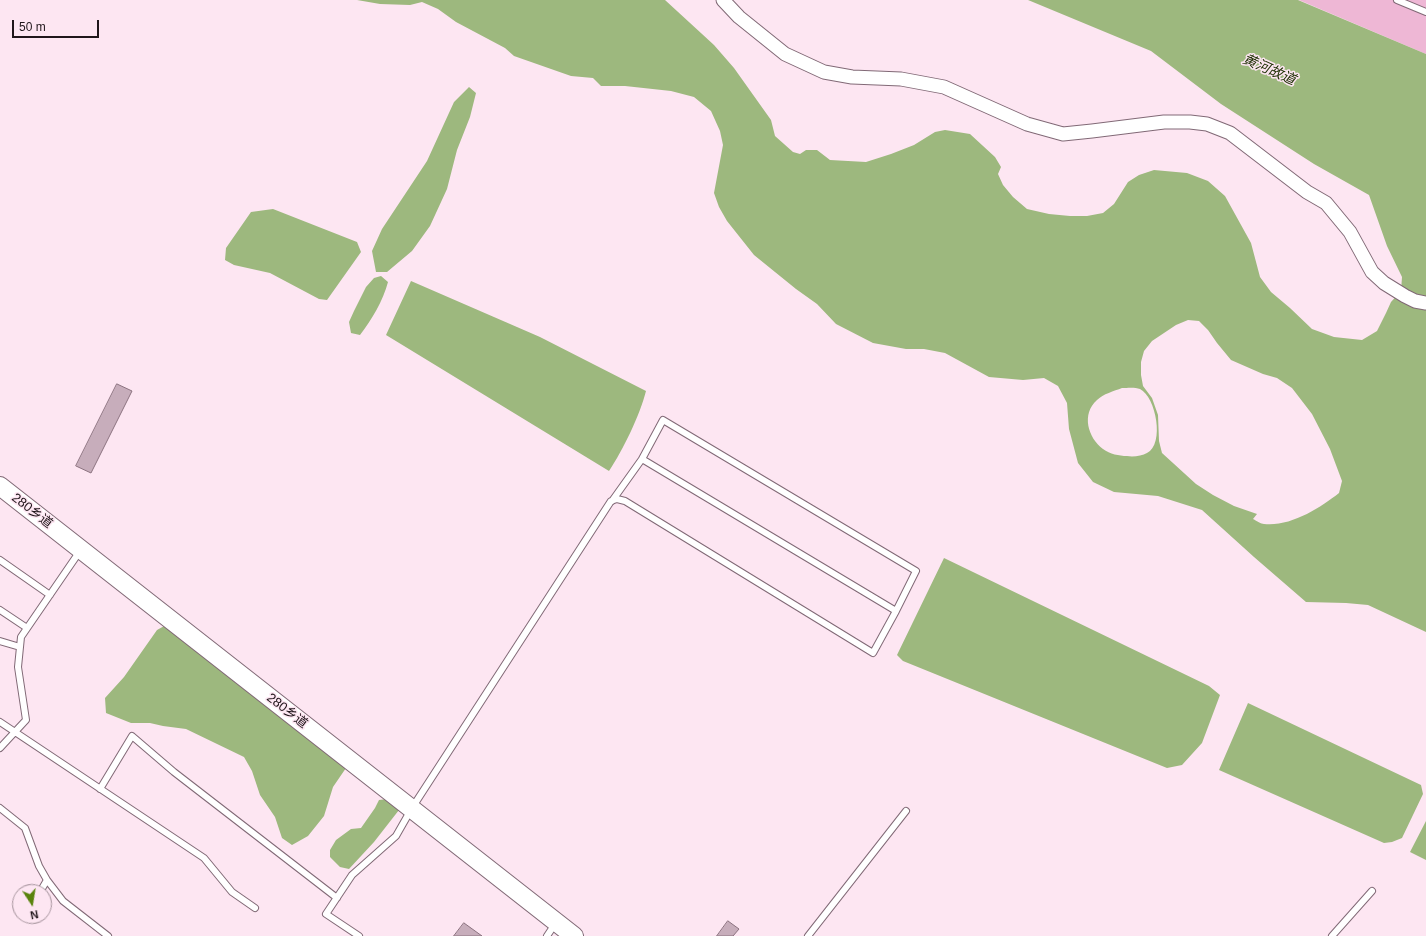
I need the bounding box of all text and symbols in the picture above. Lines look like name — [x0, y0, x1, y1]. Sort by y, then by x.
scale bar — [14, 12, 101, 38]
text: 50 m — [19, 20, 46, 34]
water label: 黄河故道 — [1240, 51, 1298, 89]
street label: 280乡道 — [8, 490, 56, 532]
street label: 280乡道 — [263, 690, 311, 732]
north arrow — [12, 884, 52, 924]
text: N — [29, 908, 39, 921]

